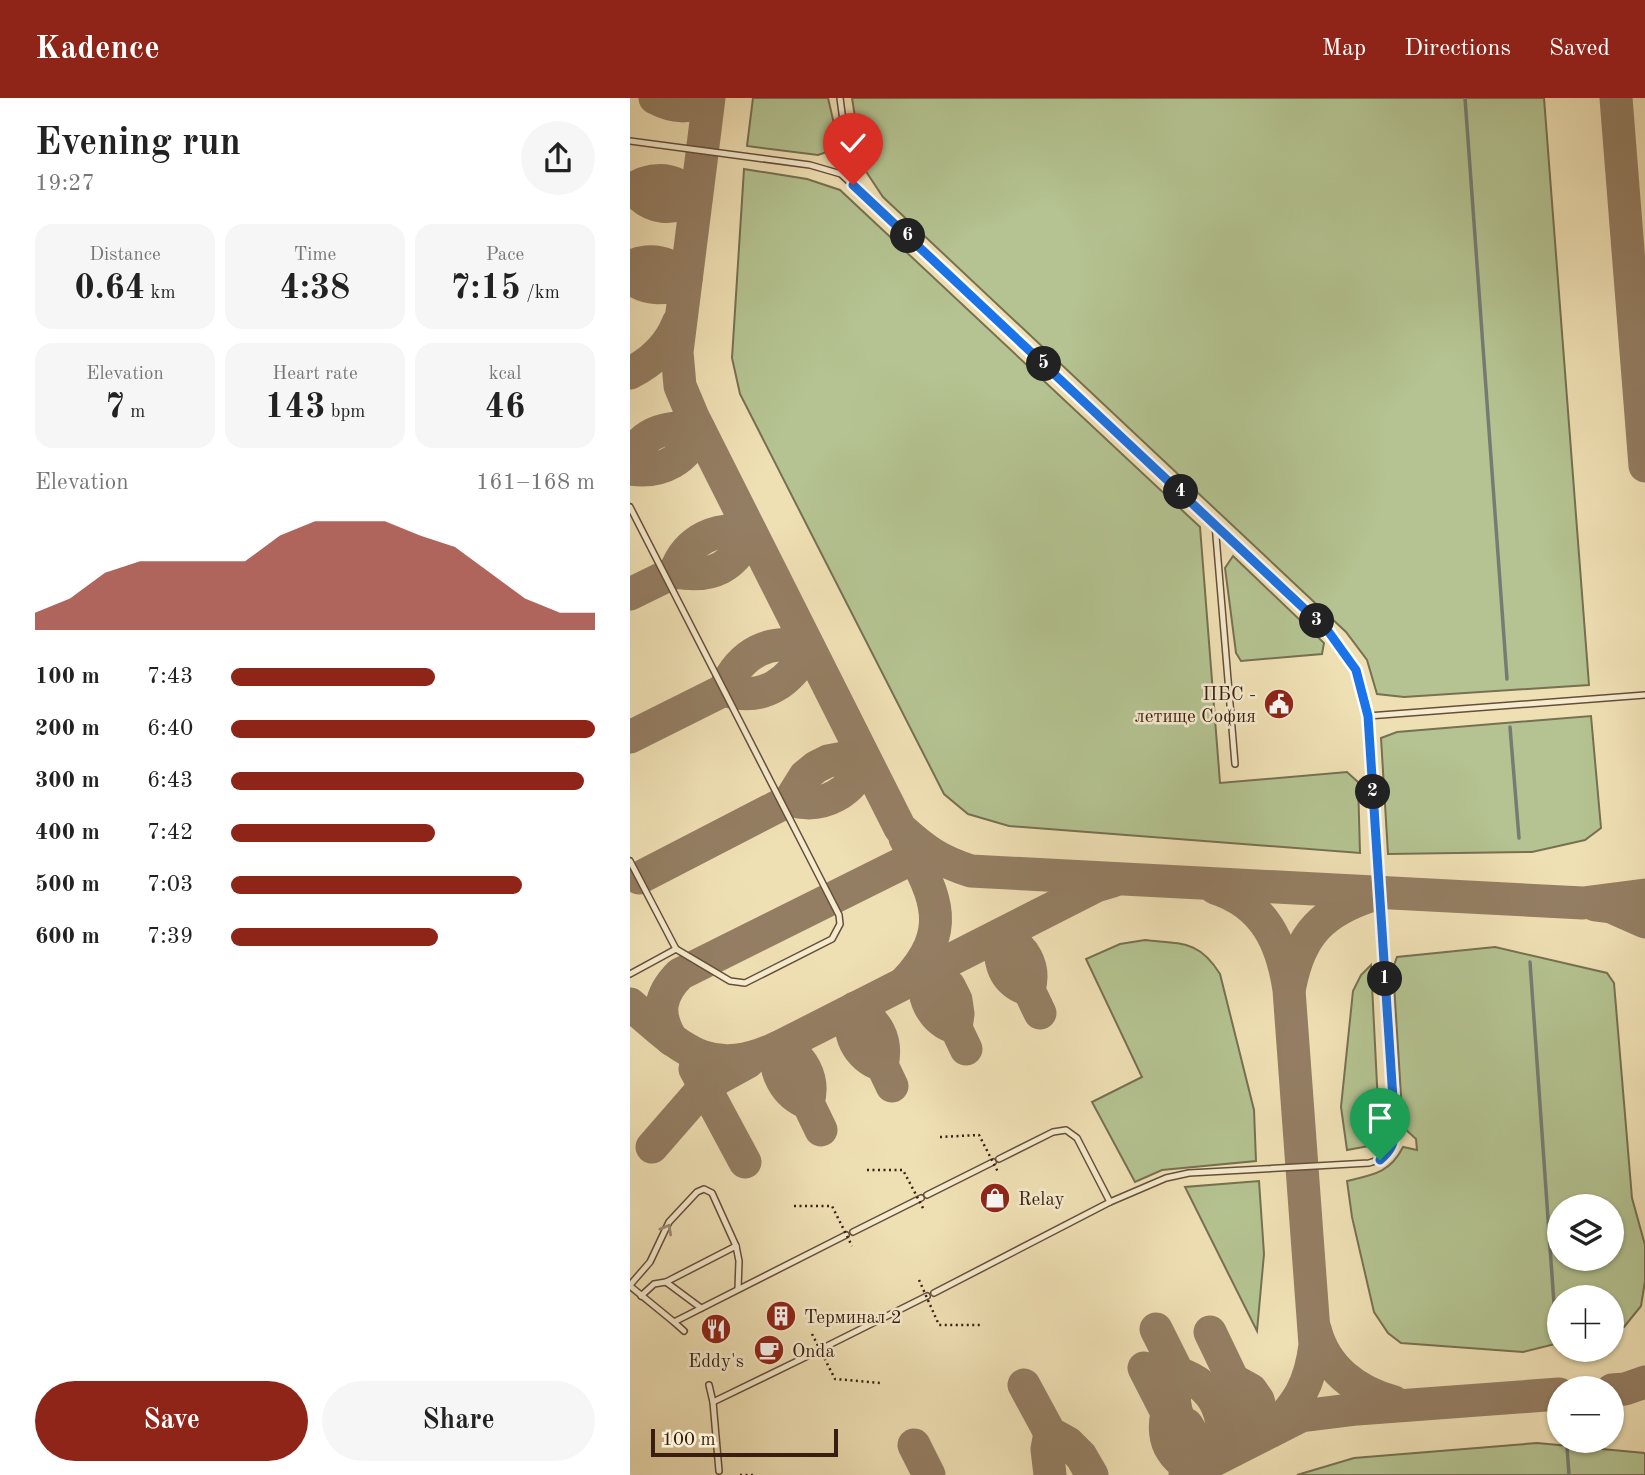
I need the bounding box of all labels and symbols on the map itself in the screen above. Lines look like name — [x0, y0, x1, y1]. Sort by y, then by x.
pin — [823, 113, 883, 185]
pin: 6 — [890, 218, 926, 254]
pin: 5 — [1026, 346, 1062, 382]
pin: 4 — [1164, 474, 1198, 510]
pin: 3 — [1300, 603, 1334, 638]
place label: ПБС - летище София — [1135, 686, 1256, 727]
public building icon: ПБС - летище София — [1262, 687, 1296, 721]
pin: 2 — [1356, 774, 1390, 810]
pin: 1 — [1368, 962, 1402, 996]
pin — [1350, 1088, 1410, 1160]
shop icon: Relay — [978, 1181, 1012, 1215]
place label: Relay — [1018, 1191, 1065, 1210]
one-way arrow — [659, 1223, 672, 1236]
building icon: Терминал 2 — [764, 1299, 798, 1333]
place label: Терминал 2 — [804, 1309, 902, 1328]
restaurant icon: Eddy's — [699, 1312, 733, 1346]
cafe icon: Onda — [752, 1333, 786, 1367]
place label: Onda — [792, 1343, 835, 1362]
place label: Eddy's — [688, 1353, 744, 1372]
scale bar — [651, 1426, 838, 1458]

